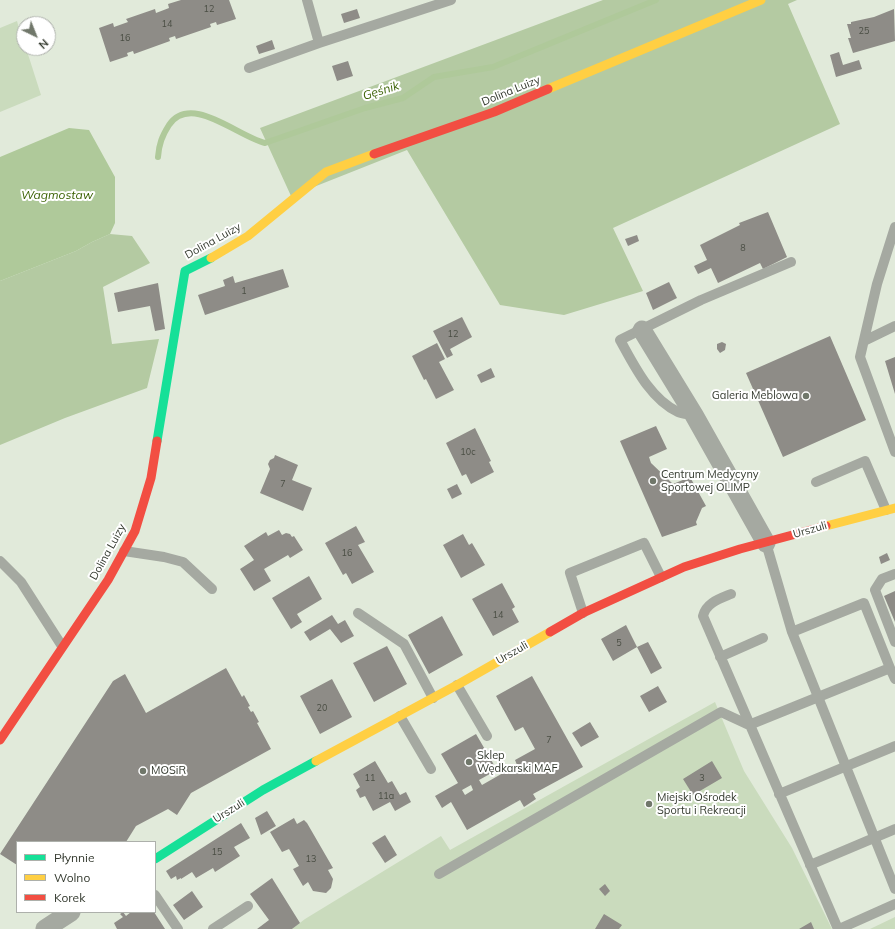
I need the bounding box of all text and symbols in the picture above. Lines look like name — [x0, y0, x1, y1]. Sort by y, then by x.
house number: 12 — [204, 4, 214, 14]
north arrow — [16, 16, 56, 56]
house number: 14 — [162, 19, 172, 29]
house number: 25 — [859, 26, 869, 36]
house number: 16 — [120, 33, 130, 43]
text: N — [36, 36, 51, 52]
street label: Dolina Luizy — [480, 73, 542, 109]
water label: Gęśnik — [361, 79, 401, 103]
water label: Wagmostaw — [21, 188, 93, 202]
street label: Dolina Luizy — [183, 220, 243, 262]
house number: 8 — [740, 243, 746, 253]
house number: 1 — [241, 286, 247, 296]
house number: 12 — [448, 329, 458, 339]
place label: Galeria Meblowa — [712, 389, 798, 403]
marker: Galeria Meblowa — [801, 391, 811, 401]
house number: 10c — [460, 447, 476, 457]
place label: Centrum Medycyny Sportowej OLIMP — [661, 468, 759, 494]
marker: Centrum Medycyny Sportowej OLIMP — [648, 476, 658, 486]
house number: 7 — [280, 479, 286, 489]
street label: Urszuli — [792, 519, 828, 541]
street label: Dolina Luizy — [87, 522, 129, 582]
house number: 16 — [342, 548, 352, 558]
house number: 14 — [493, 610, 503, 620]
house number: 5 — [616, 638, 622, 648]
street label: Urszuli — [494, 639, 530, 667]
house number: 20 — [317, 703, 327, 713]
house number: 7 — [546, 735, 552, 745]
place label: Sklep Wędkarski MAF — [477, 749, 558, 775]
marker: Sklep Wędkarski MAF — [464, 757, 474, 767]
place label: MOSiR — [151, 764, 186, 778]
marker: MOSiR — [138, 766, 148, 776]
house number: 11 — [365, 773, 375, 783]
house number: 3 — [699, 773, 705, 783]
house number: 11a — [378, 791, 394, 801]
place label: Miejski Ośrodek Sportu i Rekreacji — [657, 791, 746, 817]
street label: Urszuli — [211, 796, 247, 826]
marker: Miejski Ośrodek Sportu i Rekreacji — [644, 799, 654, 809]
legend — [16, 841, 156, 913]
house number: 15 — [212, 847, 222, 857]
text: Płynnie — [54, 850, 95, 865]
house number: 13 — [306, 854, 316, 864]
text: Wolno — [54, 870, 90, 885]
text: Korek — [54, 890, 85, 905]

